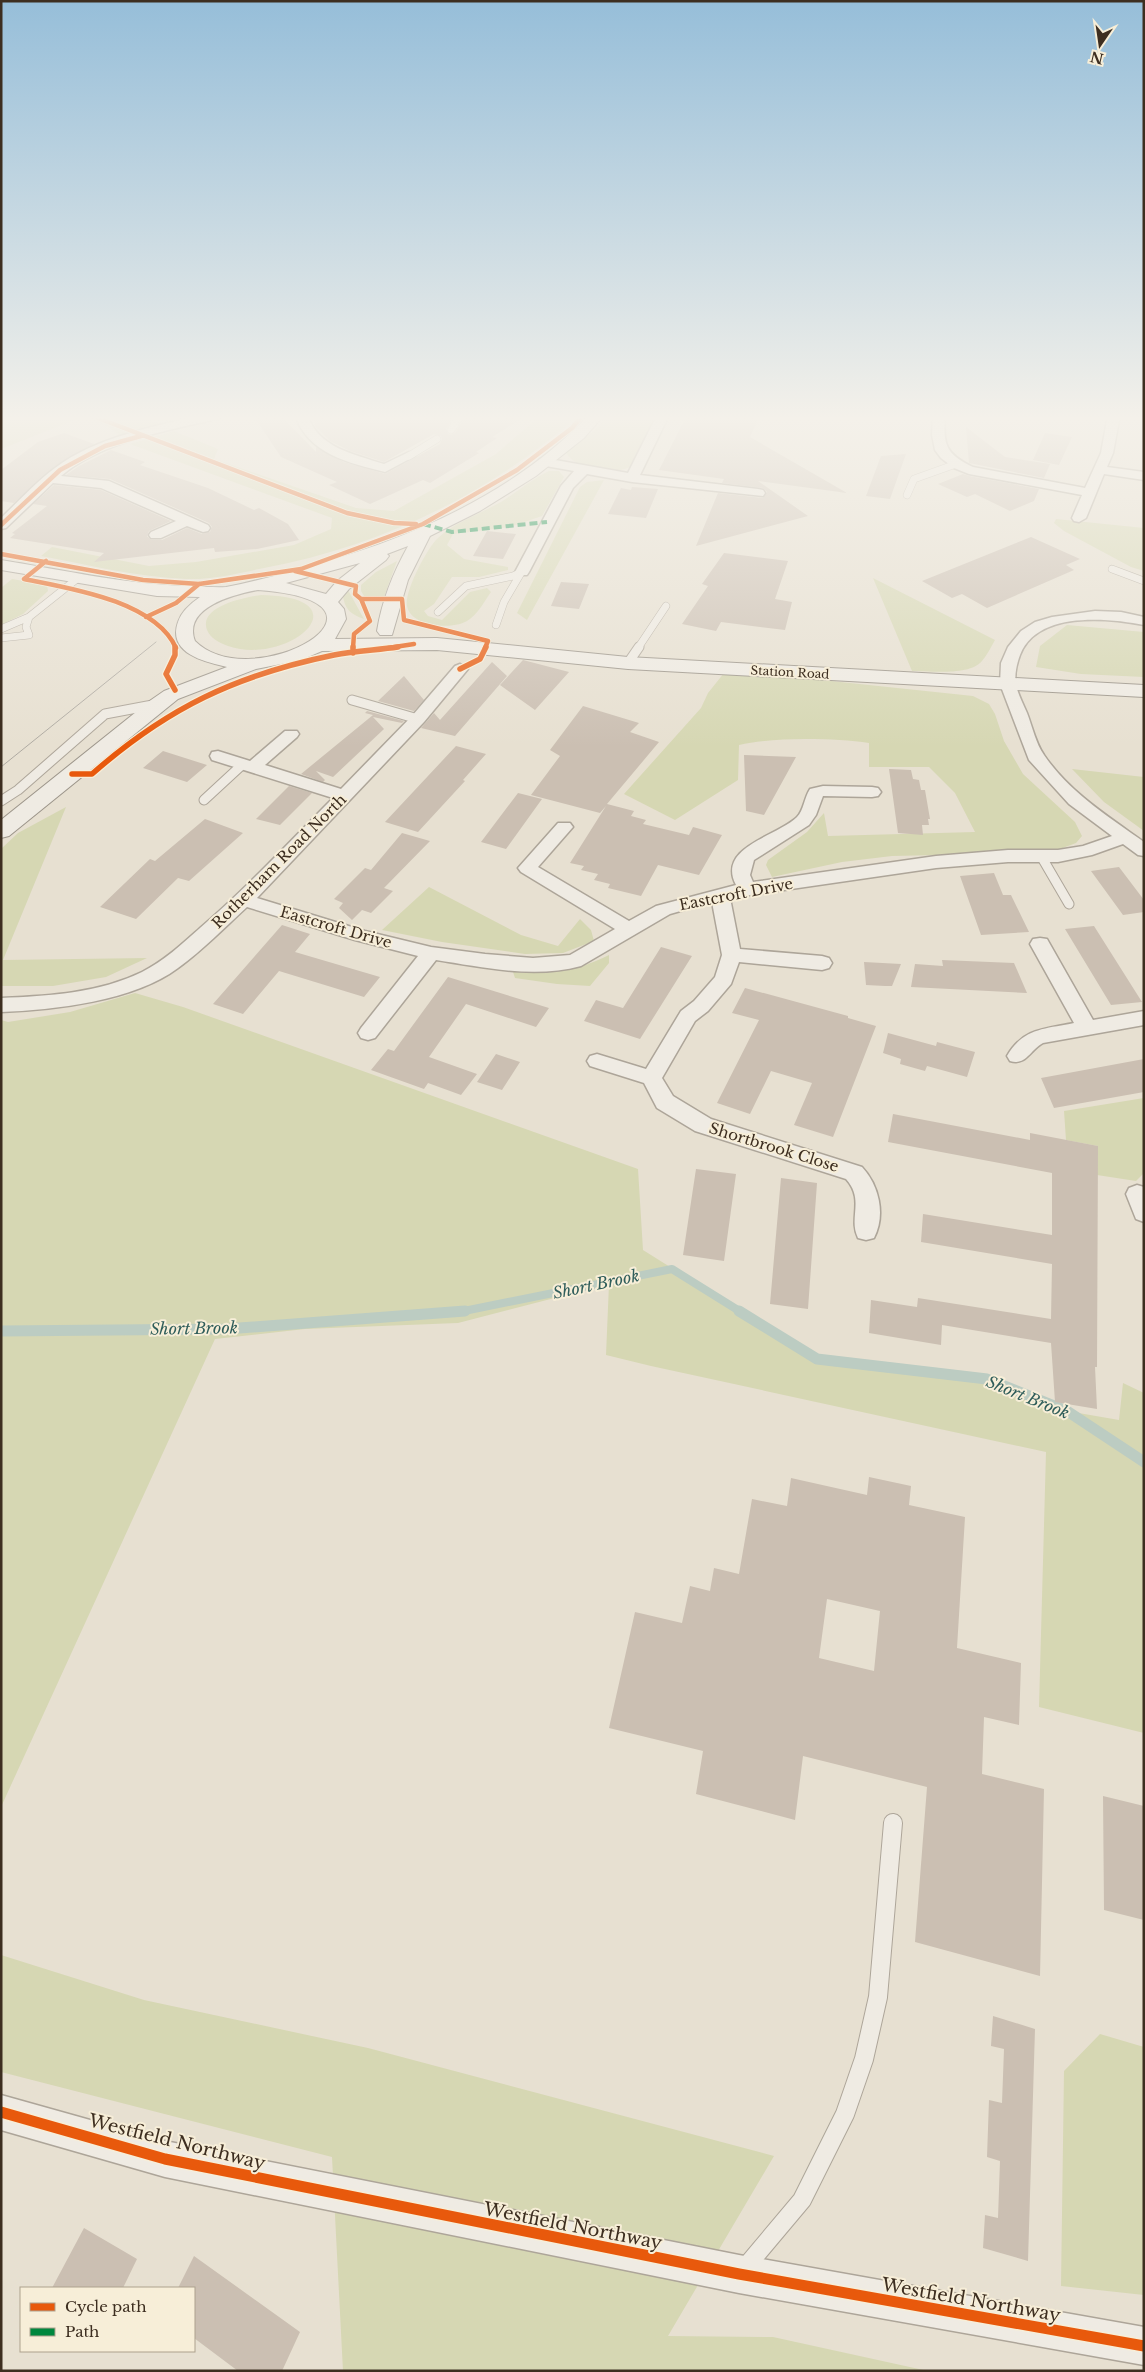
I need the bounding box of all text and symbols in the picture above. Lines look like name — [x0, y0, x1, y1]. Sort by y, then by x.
north arrow — [1075, 20, 1125, 70]
text: N — [1089, 47, 1106, 68]
street label: Station Road — [750, 662, 830, 682]
street label: Rotherham Road North — [208, 790, 350, 932]
street label: Eastcroft Drive — [677, 874, 795, 914]
street label: Eastcroft Drive — [278, 902, 394, 952]
street label: Shortbrook Close — [707, 1118, 841, 1176]
water label: Short Brook — [551, 1265, 641, 1303]
water label: Short Brook — [150, 1317, 238, 1339]
water label: Short Brook — [984, 1371, 1072, 1423]
street label: Westfield Northway — [85, 2109, 268, 2175]
street label: Westfield Northway — [481, 2198, 665, 2254]
street label: Westfield Northway — [879, 2273, 1063, 2327]
legend — [20, 2287, 195, 2352]
text: Cycle path — [65, 2297, 147, 2316]
text: Path — [65, 2322, 99, 2341]

